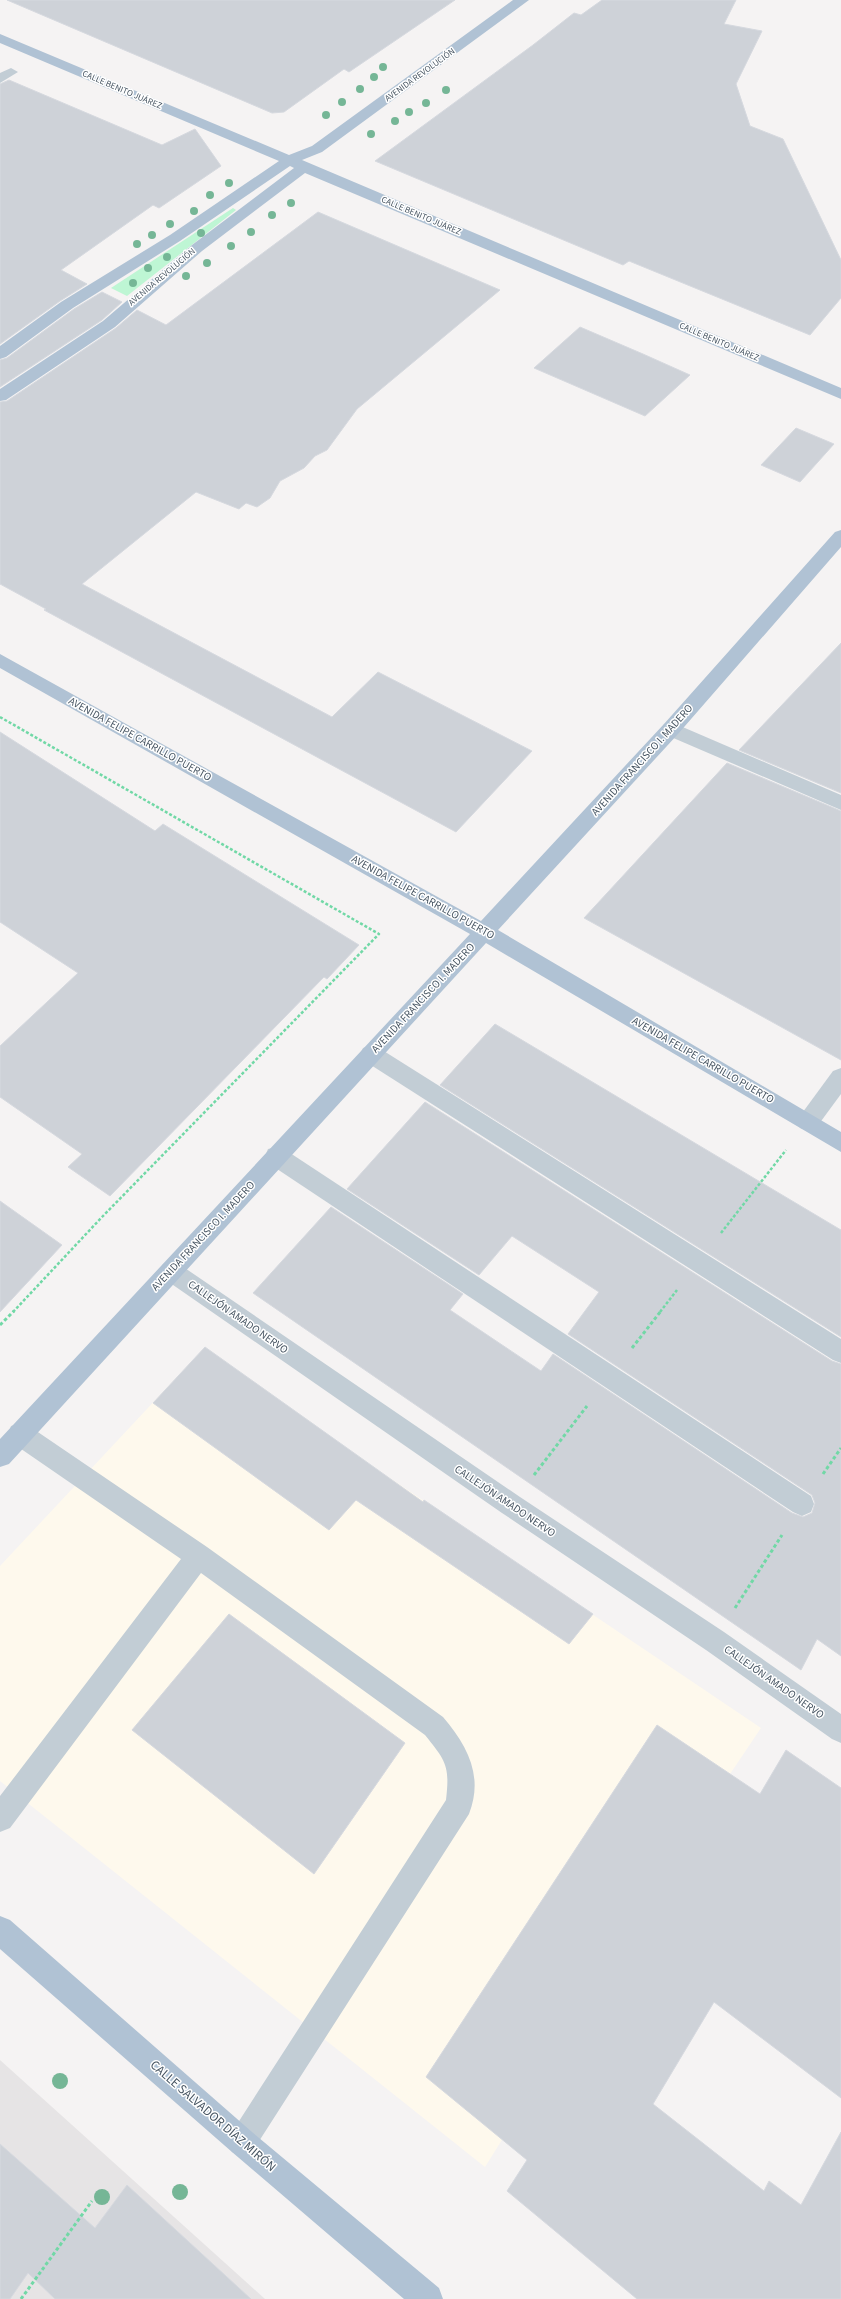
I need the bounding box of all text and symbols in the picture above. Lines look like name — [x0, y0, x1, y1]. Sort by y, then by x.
street label: AVENIDA REVOLUCIÓN — [382, 45, 458, 105]
street label: CALLE BENITO JUÁREZ — [80, 67, 164, 113]
street label: CALLE BENITO JUÁREZ — [379, 193, 463, 239]
street label: AVENIDA REVOLUCIÓN — [126, 245, 199, 309]
street label: CALLE BENITO JUÁREZ — [677, 319, 761, 365]
street label: AVENIDA FELIPE CARRILLO PUERTO — [66, 693, 214, 785]
street label: AVENIDA FRANCISCO I. MADERO — [588, 701, 696, 819]
street label: AVENIDA FELIPE CARRILLO PUERTO — [349, 851, 497, 943]
street label: AVENIDA FRANCISCO I. MADERO — [368, 940, 478, 1056]
street label: AVENIDA FELIPE CARRILLO PUERTO — [629, 1013, 777, 1107]
street label: AVENIDA FRANCISCO I. MADERO — [148, 1178, 258, 1294]
street label: CALLEJÓN AMADO NERVO — [185, 1277, 291, 1357]
street label: CALLEJÓN AMADO NERVO — [452, 1462, 558, 1540]
street label: CALLEJÓN AMADO NERVO — [721, 1642, 827, 1722]
street label: CALLE SALVADOR DÍAZ MIRÓN — [146, 2056, 280, 2176]

